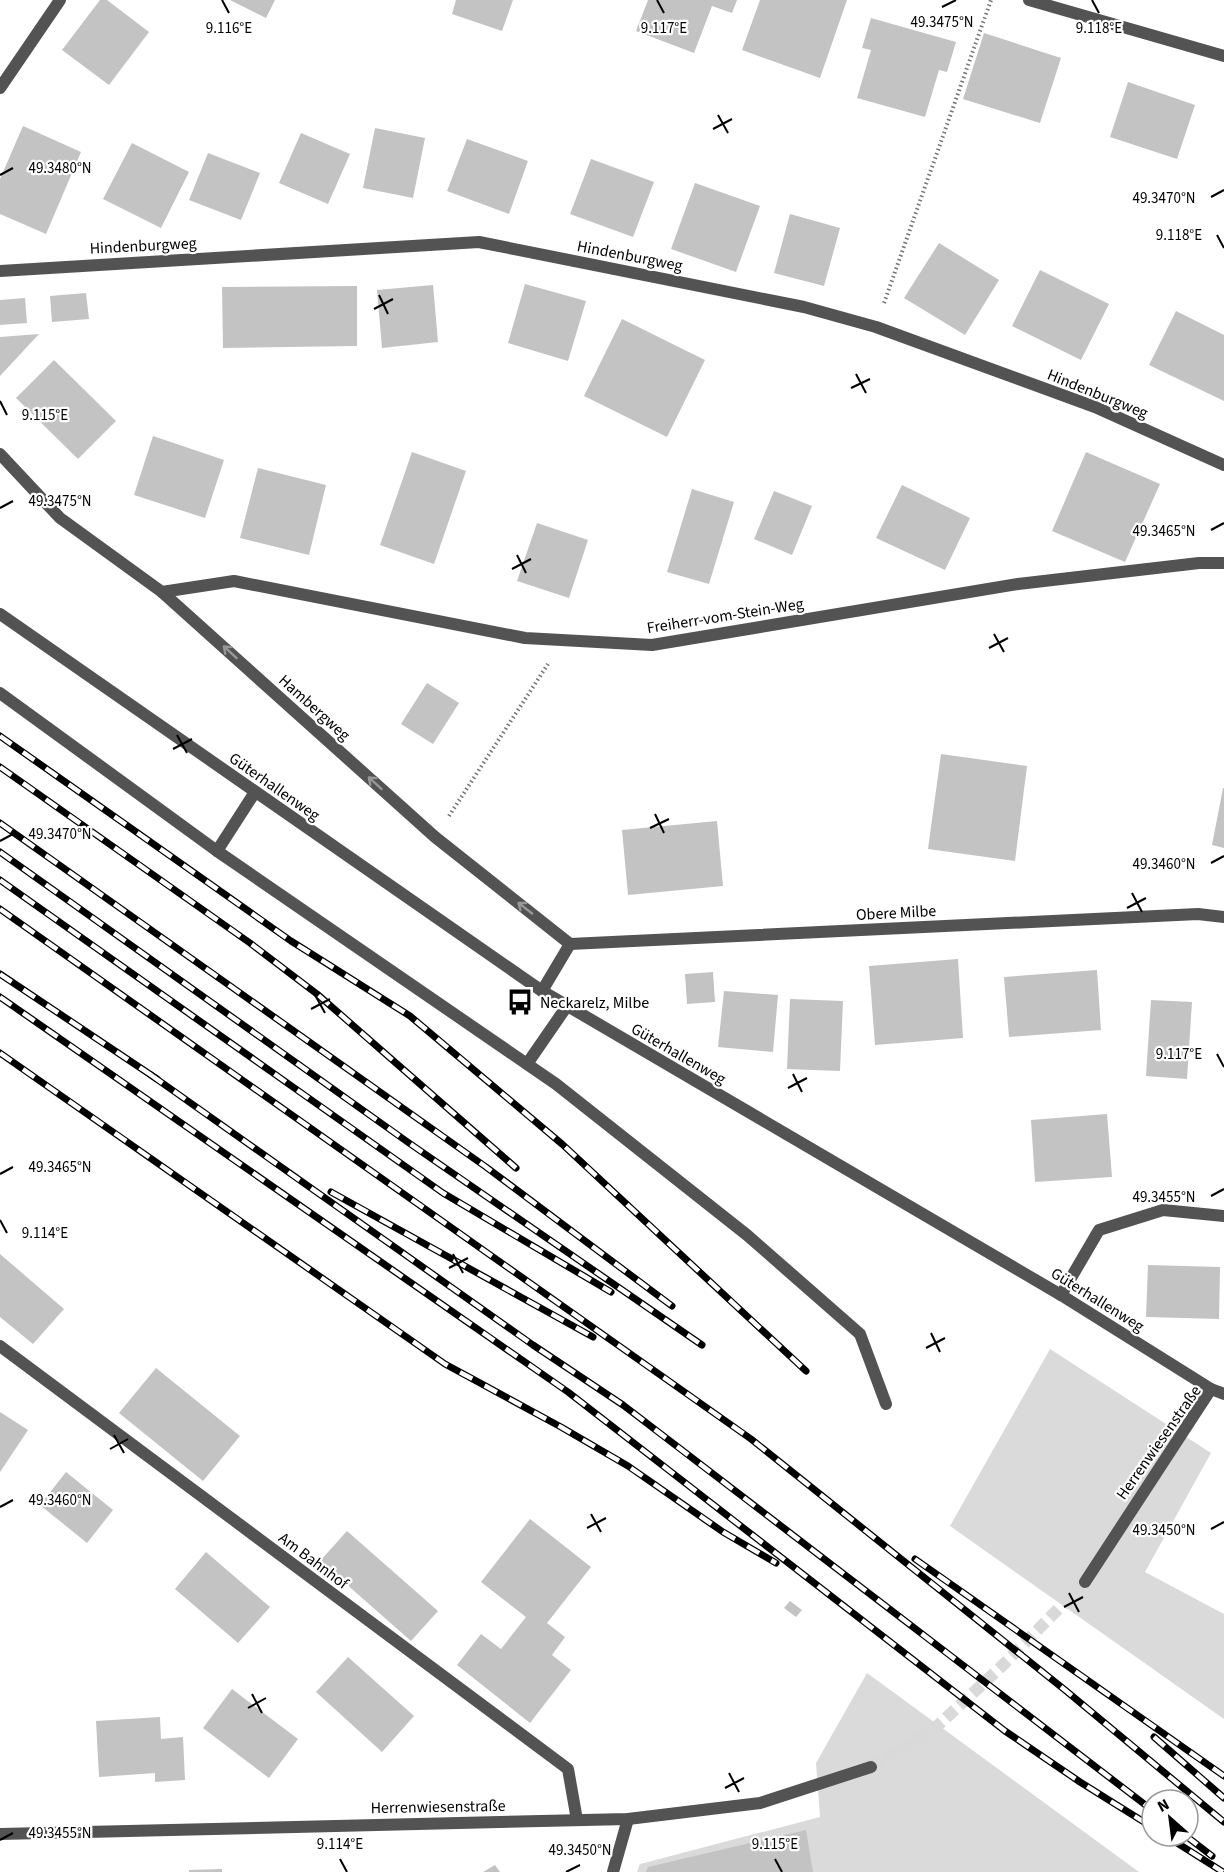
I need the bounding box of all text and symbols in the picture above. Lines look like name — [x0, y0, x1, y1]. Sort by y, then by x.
text: 49.3475°N — [910, 12, 974, 33]
text: 9.116°E — [206, 18, 252, 39]
text: 9.117°E — [641, 18, 687, 39]
text: 9.118°E — [1076, 18, 1122, 39]
text: 49.3480°N — [28, 158, 92, 179]
text: 49.3470°N — [1132, 188, 1196, 209]
text: 9.118°E — [1156, 225, 1202, 246]
street label: Hindenburgweg — [89, 232, 197, 260]
street label: Hindenburgweg — [575, 235, 684, 277]
street label: Hindenburgweg — [1044, 364, 1151, 424]
text: 9.115°E — [22, 405, 68, 426]
text: 49.3475°N — [28, 491, 92, 512]
text: 49.3465°N — [1132, 521, 1196, 542]
street label: Freiherr-vom-Stein-Weg — [645, 593, 805, 639]
one-way arrow — [223, 645, 238, 659]
street label: Hambergweg — [274, 670, 355, 746]
street label: Güterhallenweg — [225, 747, 324, 826]
one-way arrow — [368, 776, 383, 790]
text: 49.3470°N — [28, 824, 92, 845]
text: 49.3460°N — [1132, 854, 1196, 875]
street label: Obere Milbe — [855, 900, 937, 926]
one-way arrow — [517, 901, 533, 914]
bus stop icon: Neckarelz, Milbe — [505, 987, 535, 1017]
place label: Neckarelz, Milbe — [540, 992, 649, 1014]
street label: Güterhallenweg — [627, 1018, 730, 1090]
text: 9.117°E — [1156, 1044, 1202, 1065]
text: 49.3465°N — [28, 1157, 92, 1178]
text: 49.3455°N — [1132, 1187, 1196, 1208]
text: 9.114°E — [22, 1223, 68, 1244]
street label: Güterhallenweg — [1047, 1262, 1148, 1337]
street label: Herrenwiesenstraße — [1111, 1381, 1207, 1504]
text: 49.3460°N — [28, 1490, 92, 1511]
text: 49.3450°N — [1132, 1520, 1196, 1541]
street label: Am Bahnhof — [274, 1527, 354, 1595]
north arrow — [1140, 1788, 1200, 1848]
text: N — [1154, 1793, 1173, 1818]
street label: Herrenwiesenstraße — [370, 1795, 506, 1819]
text: 49.3455°N — [28, 1823, 92, 1844]
text: 9.114°E — [317, 1834, 363, 1855]
text: 9.115°E — [752, 1834, 798, 1855]
text: 49.3450°N — [548, 1840, 612, 1861]

